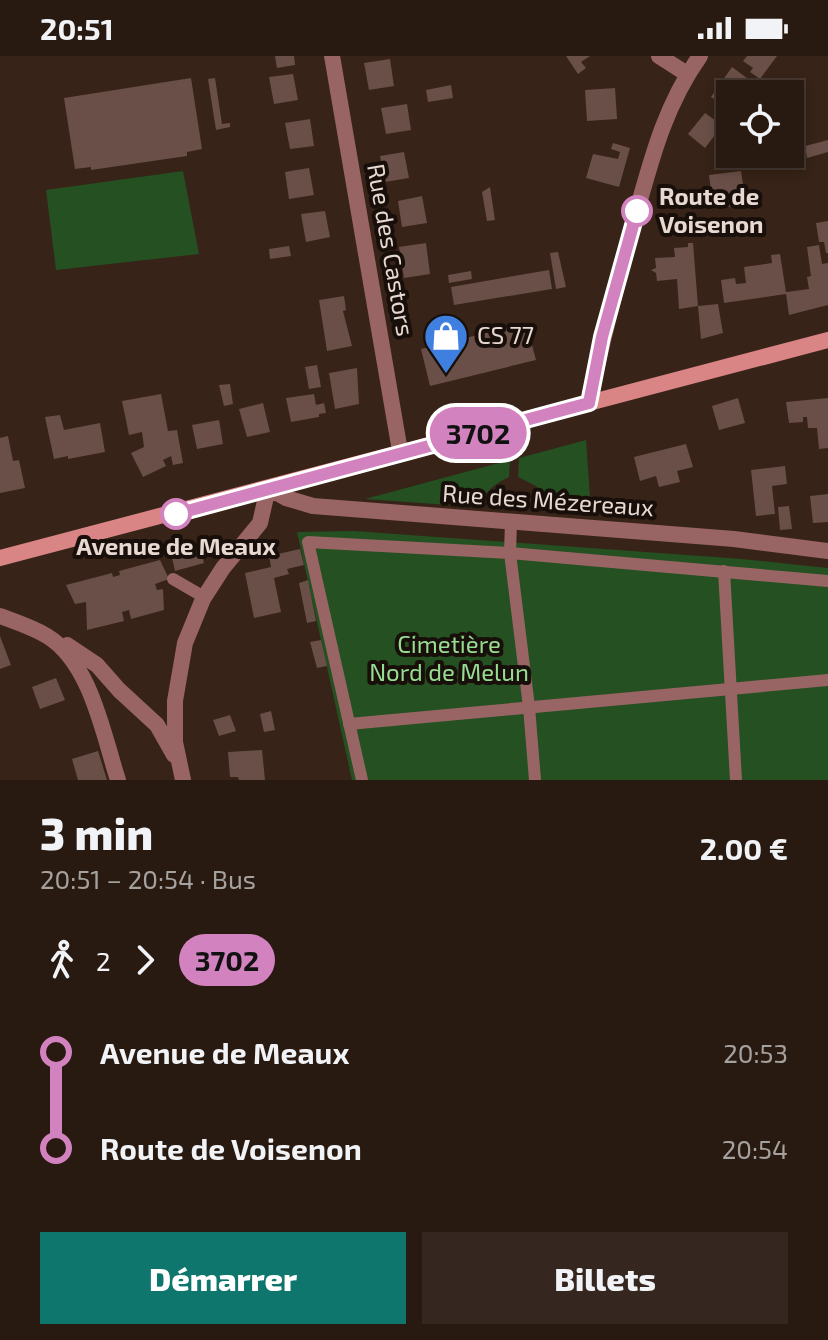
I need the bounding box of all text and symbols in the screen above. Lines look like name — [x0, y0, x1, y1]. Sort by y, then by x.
text: 20:51 — [40, 10, 114, 46]
map controls — [716, 80, 804, 168]
button: locate — [716, 80, 804, 168]
street label: Rue des Castors — [362, 161, 421, 338]
place label: Route de Voisenon — [659, 181, 764, 238]
marker: Route de Voisenon — [622, 196, 652, 226]
shop icon: CS 77 — [422, 312, 470, 375]
place label: CS 77 — [477, 320, 534, 349]
line badge: 3702 — [422, 407, 534, 459]
text: 3702 — [446, 416, 510, 450]
street label: Rue des Mézereaux — [441, 478, 655, 521]
marker: Avenue de Meaux — [161, 499, 191, 529]
place label: Avenue de Meaux — [76, 531, 276, 560]
park label: Cimetière Nord de Melun — [369, 629, 529, 686]
text: 3 min — [40, 806, 153, 859]
text: 2.00 € — [700, 830, 788, 866]
text: 20:51 – 20:54 · Bus — [40, 863, 256, 894]
icon: walk — [40, 938, 84, 982]
icon: forward — [123, 938, 167, 982]
text: 3702 — [195, 943, 259, 977]
text: 2 — [96, 945, 111, 976]
text: Avenue de Meaux — [100, 1034, 349, 1070]
text: 20:53 — [723, 1037, 788, 1068]
text: Route de Voisenon — [100, 1130, 362, 1166]
text: 20:54 — [722, 1133, 788, 1164]
button: Démarrer — [40, 1232, 406, 1324]
button: Billets — [422, 1232, 788, 1324]

